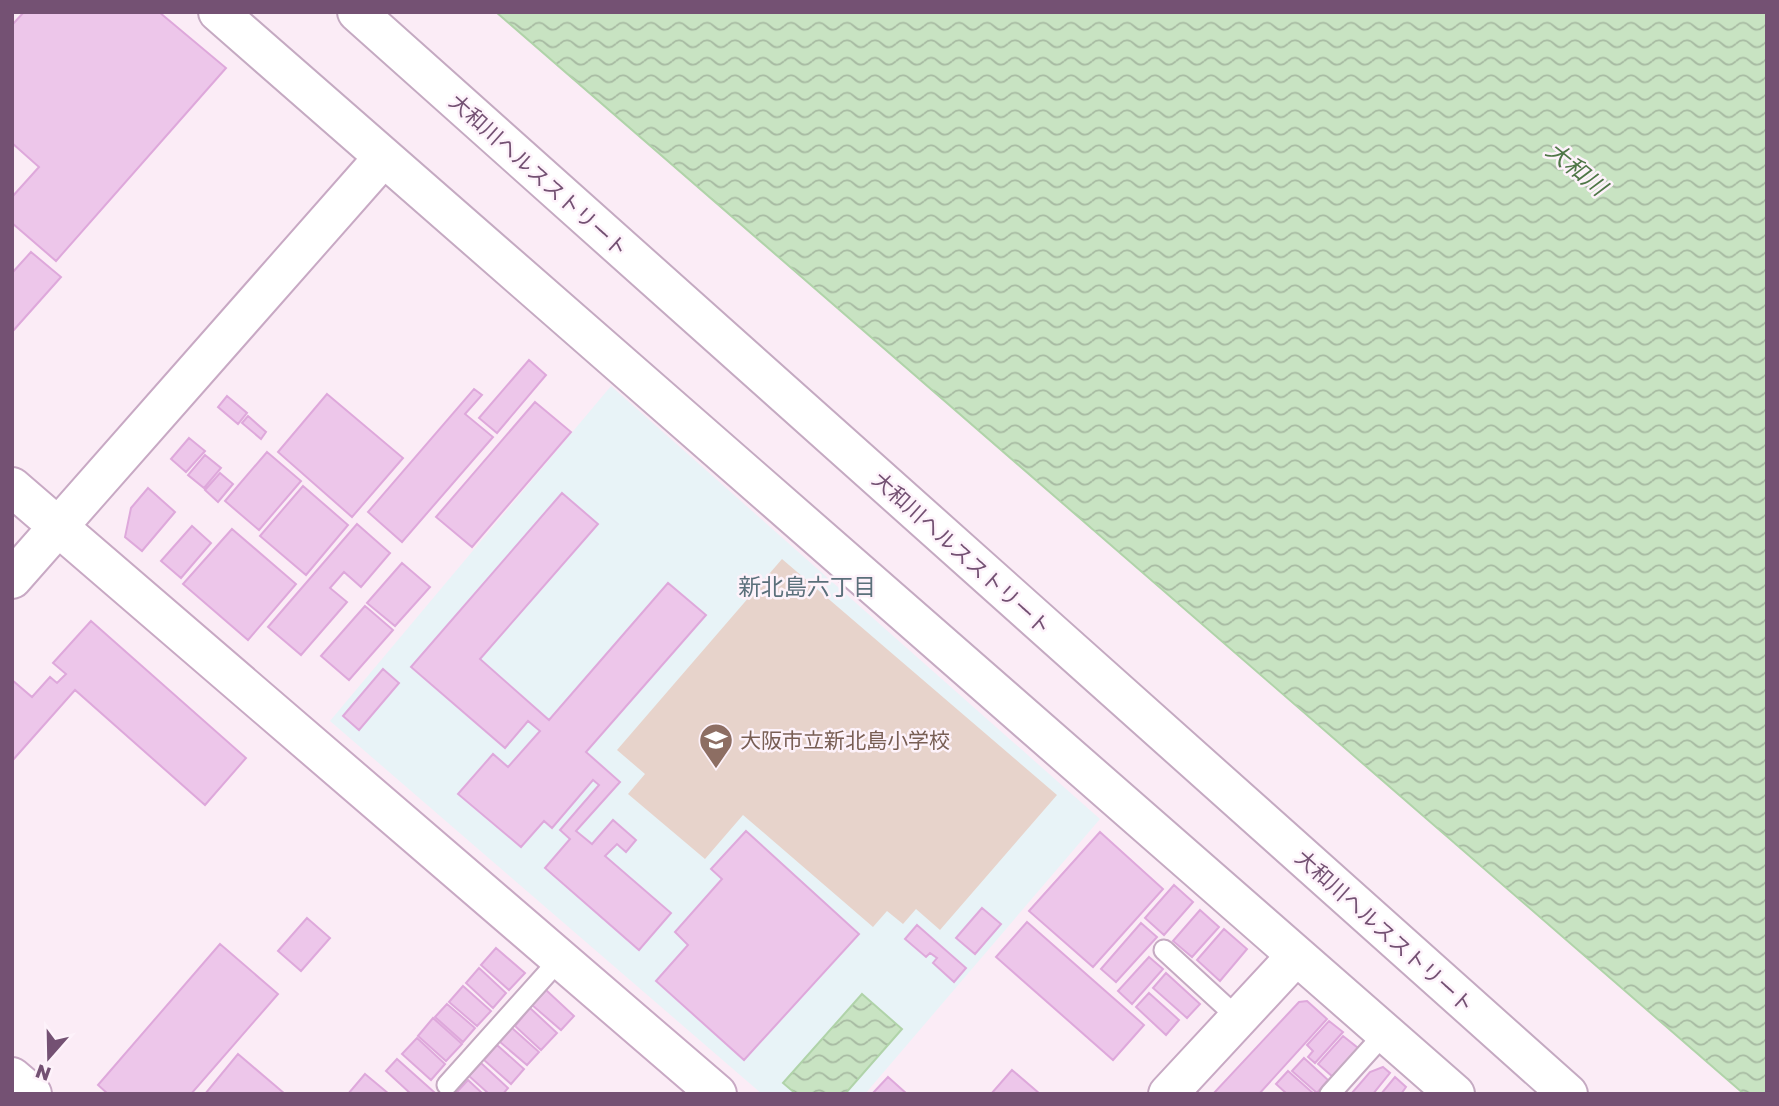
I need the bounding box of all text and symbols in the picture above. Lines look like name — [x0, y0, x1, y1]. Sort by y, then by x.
street label: 大和川ヘルスストリート — [444, 88, 634, 262]
water label: 大和川 — [1541, 135, 1615, 202]
street label: 大和川ヘルスストリート — [867, 466, 1057, 640]
district label: 新北島六丁目 — [738, 572, 876, 600]
school or university icon: 大阪市立新北島小学校 — [697, 721, 735, 770]
place label: 大阪市立新北島小学校 — [740, 727, 950, 753]
street label: 大和川ヘルスストリート — [1290, 844, 1480, 1018]
north arrow — [14, 1022, 84, 1092]
text: N — [32, 1060, 54, 1087]

